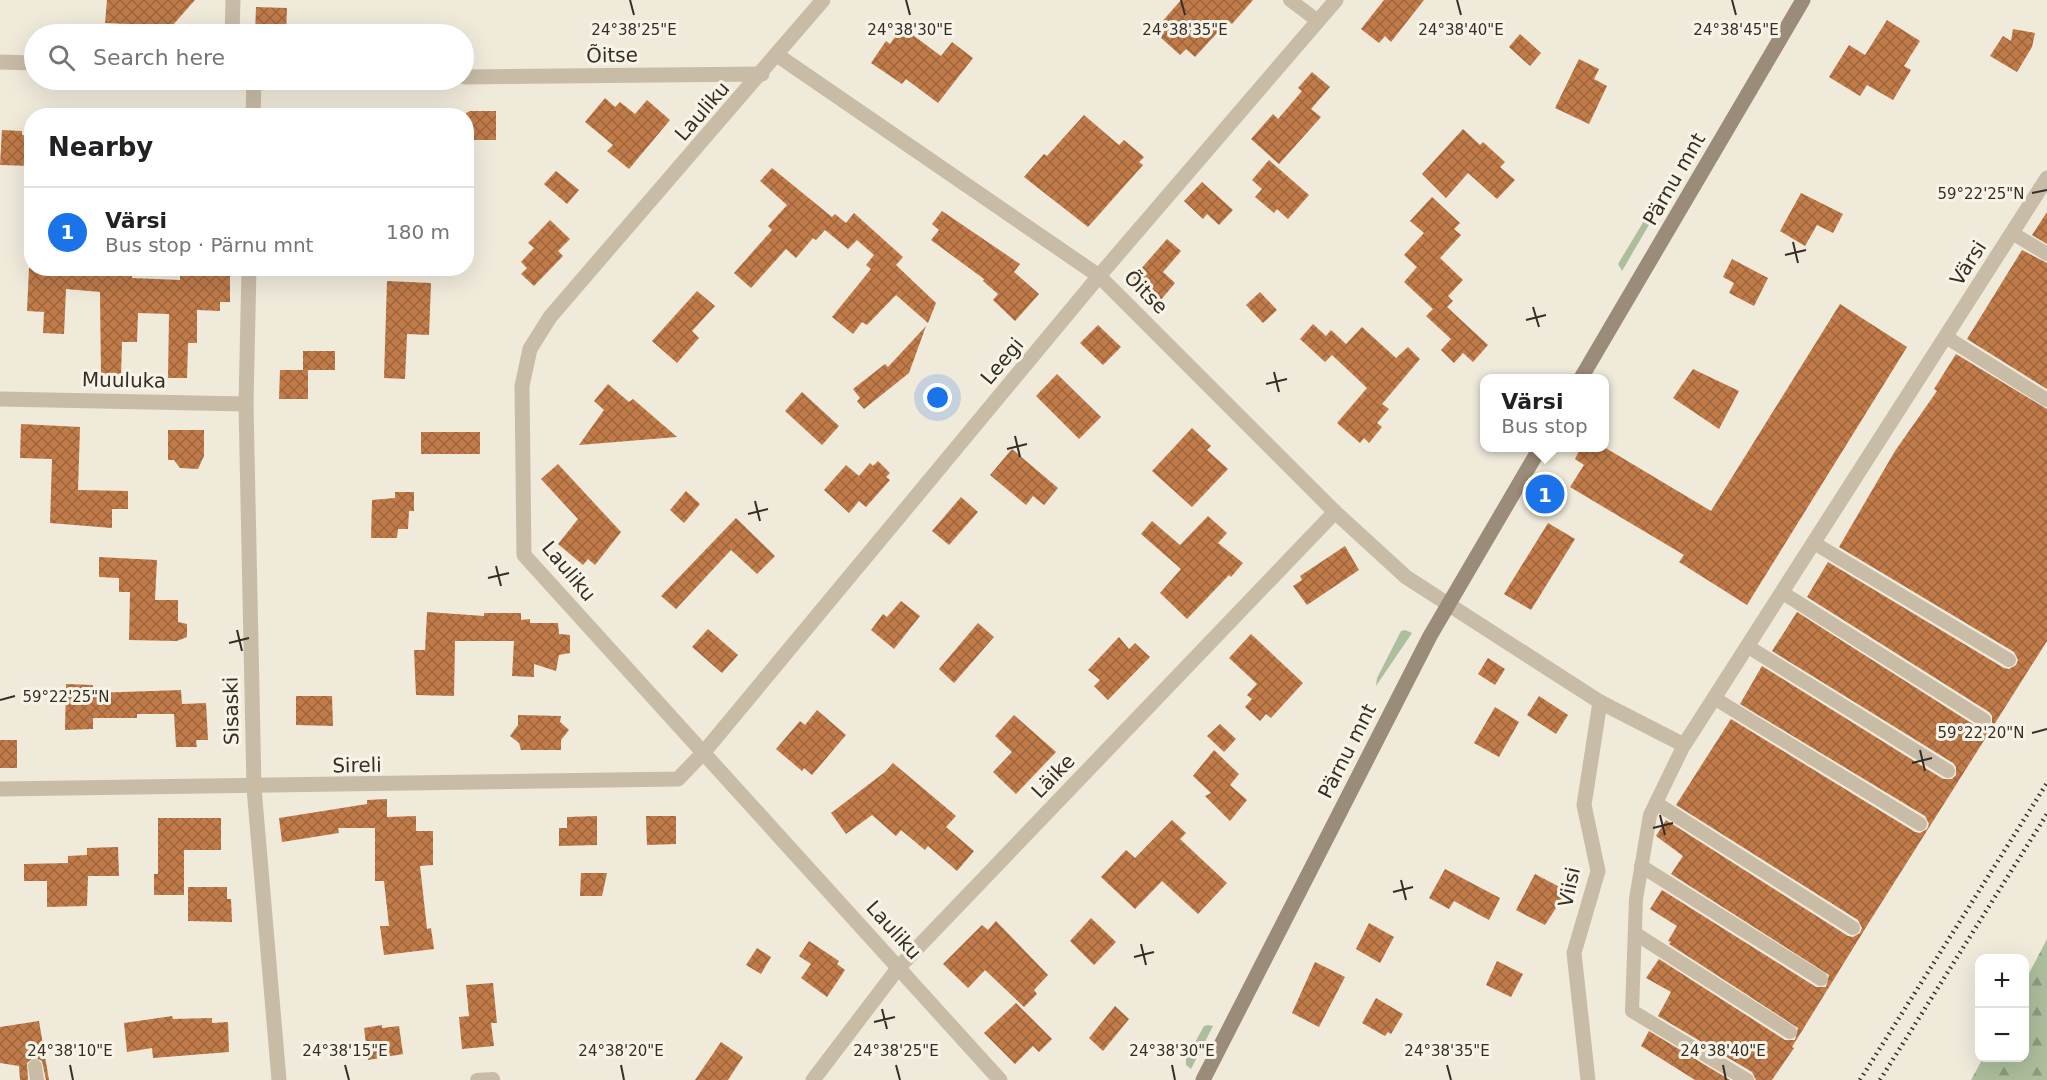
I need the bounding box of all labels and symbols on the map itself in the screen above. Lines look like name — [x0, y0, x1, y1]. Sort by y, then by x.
text: 24°38'25"E — [591, 21, 677, 39]
text: 24°38'30"E — [867, 21, 953, 39]
text: 24°38'35"E — [1142, 21, 1228, 39]
text: 24°38'40"E — [1418, 21, 1504, 39]
text: 24°38'45"E — [1693, 21, 1779, 39]
street label: Õitse — [586, 43, 638, 67]
street label: Lauliku — [670, 76, 734, 146]
street label: Pärnu mnt — [1638, 128, 1710, 230]
text: 59°22'25"N — [1937, 185, 2025, 203]
street label: Värsi — [1945, 236, 1991, 290]
street label: Õitse — [1119, 265, 1173, 319]
street label: Leegi — [976, 333, 1028, 389]
street label: Muuluka — [82, 367, 166, 393]
your location — [923, 383, 952, 412]
pin: 1 — [1526, 472, 1564, 516]
street label: Lauliku — [537, 536, 601, 606]
street label: Sisaski — [218, 677, 244, 745]
text: 59°22'25"N — [22, 688, 110, 706]
street label: Pärnu mnt — [1313, 700, 1381, 802]
text: 59°22'20"N — [1937, 724, 2025, 742]
street label: Läike — [1026, 749, 1080, 803]
street label: Sireli — [332, 753, 382, 777]
street label: Viisi — [1553, 865, 1585, 909]
street label: Lauliku — [861, 896, 927, 964]
text: 24°38'10"E — [27, 1042, 113, 1060]
text: 24°38'15"E — [302, 1042, 388, 1060]
text: 24°38'20"E — [578, 1042, 664, 1060]
text: 24°38'25"E — [853, 1042, 939, 1060]
text: 24°38'30"E — [1129, 1042, 1215, 1060]
text: 24°38'35"E — [1404, 1042, 1490, 1060]
text: 24°38'40"E — [1680, 1042, 1766, 1060]

